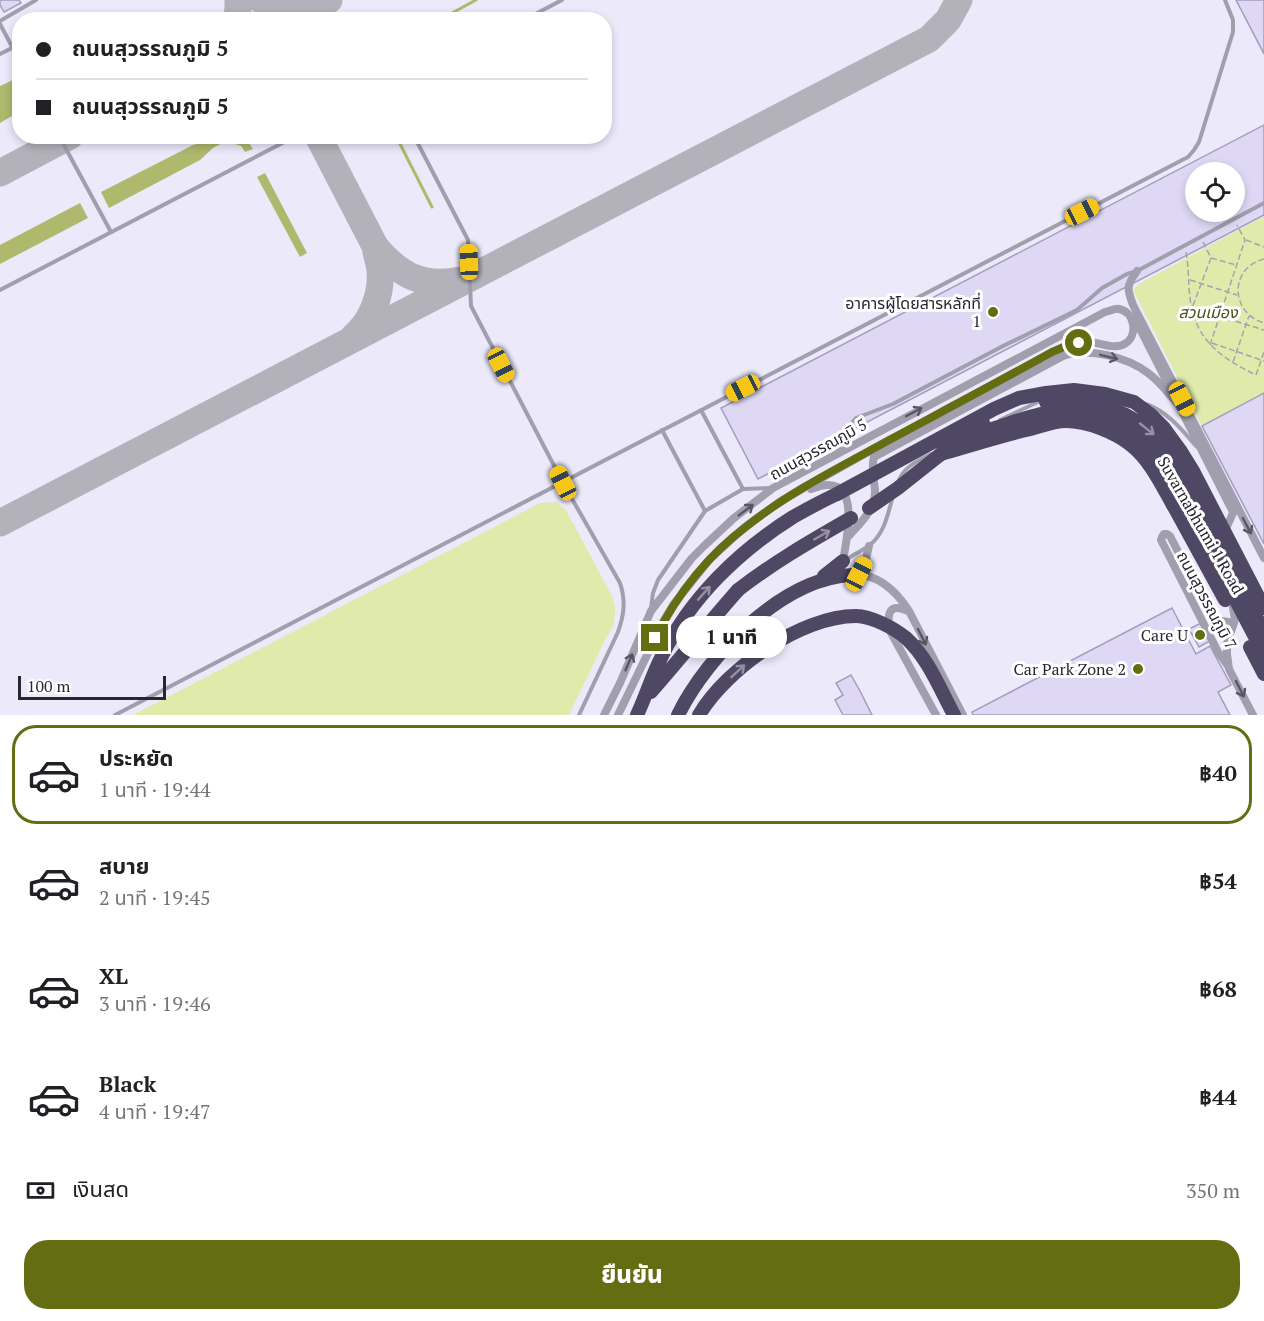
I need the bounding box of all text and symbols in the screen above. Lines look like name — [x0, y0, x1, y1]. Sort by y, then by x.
text: ถนนสุวรรณภูมิ 5 — [72, 33, 229, 62]
text: ถนนสุวรรณภูมิ 5 — [72, 91, 229, 120]
map controls — [1185, 162, 1245, 222]
button: locate — [1185, 162, 1245, 222]
car — [1062, 196, 1102, 228]
car — [459, 244, 479, 280]
place label: อาคารผู้โดยสารหลักที่ 1 — [845, 292, 981, 332]
park label: สวนเมือง — [1178, 301, 1239, 323]
marker: อาคารผู้โดยสารหลักที่ 1 — [986, 305, 1000, 319]
route start — [1065, 329, 1092, 356]
car — [485, 345, 517, 385]
one-way arrow — [1100, 351, 1119, 363]
car — [723, 372, 763, 404]
car — [1166, 379, 1198, 419]
one-way arrow — [905, 406, 923, 417]
street label: ถนนสุวรรณภูมิ 5 — [765, 413, 871, 485]
one-way arrow — [1139, 422, 1155, 435]
street label: Suvarnabhumi 1 Road — [1153, 452, 1249, 598]
car — [547, 463, 579, 503]
one-way arrow — [738, 503, 754, 516]
one-way arrow — [1242, 516, 1253, 534]
one-way arrow — [813, 529, 830, 541]
street label: ถนนสุวรรณภูมิ 7 — [1172, 547, 1242, 653]
car — [843, 554, 875, 594]
one-way arrow — [697, 586, 711, 601]
callout: 1 นาที — [676, 617, 787, 659]
text: 1 นาที — [706, 623, 757, 650]
route end — [641, 624, 668, 651]
place label: Care U — [1141, 624, 1188, 646]
one-way arrow — [917, 627, 928, 645]
marker: Care U — [1193, 628, 1207, 642]
one-way arrow — [624, 653, 635, 672]
place label: Car Park Zone 2 — [1014, 658, 1126, 680]
marker: Car Park Zone 2 — [1131, 662, 1145, 676]
one-way arrow — [730, 664, 745, 678]
scale bar — [18, 673, 166, 700]
text: 100 m — [27, 675, 70, 697]
one-way arrow — [1235, 680, 1246, 698]
text: ประหยัด — [99, 743, 174, 772]
icon: car — [27, 748, 81, 802]
text: ฿40 — [1199, 758, 1237, 787]
text: 1 นาที · 19:44 — [99, 776, 211, 803]
text: สบาย — [99, 851, 149, 880]
icon: car — [27, 856, 81, 910]
text: ฿54 — [1199, 866, 1237, 895]
text: 2 นาที · 19:45 — [99, 884, 211, 911]
text: XL — [99, 961, 128, 990]
icon: car — [27, 964, 81, 1018]
text: ฿68 — [1199, 974, 1237, 1003]
text: 3 นาที · 19:46 — [99, 990, 211, 1017]
text: Black — [99, 1069, 156, 1098]
icon: car — [27, 1072, 81, 1126]
text: ฿44 — [1199, 1082, 1237, 1111]
text: 4 นาที · 19:47 — [99, 1098, 211, 1125]
icon: cash — [24, 1174, 57, 1207]
text: เงินสด — [72, 1174, 129, 1203]
text: 350 m — [1186, 1177, 1240, 1204]
button: ยืนยัน — [24, 1240, 1240, 1309]

